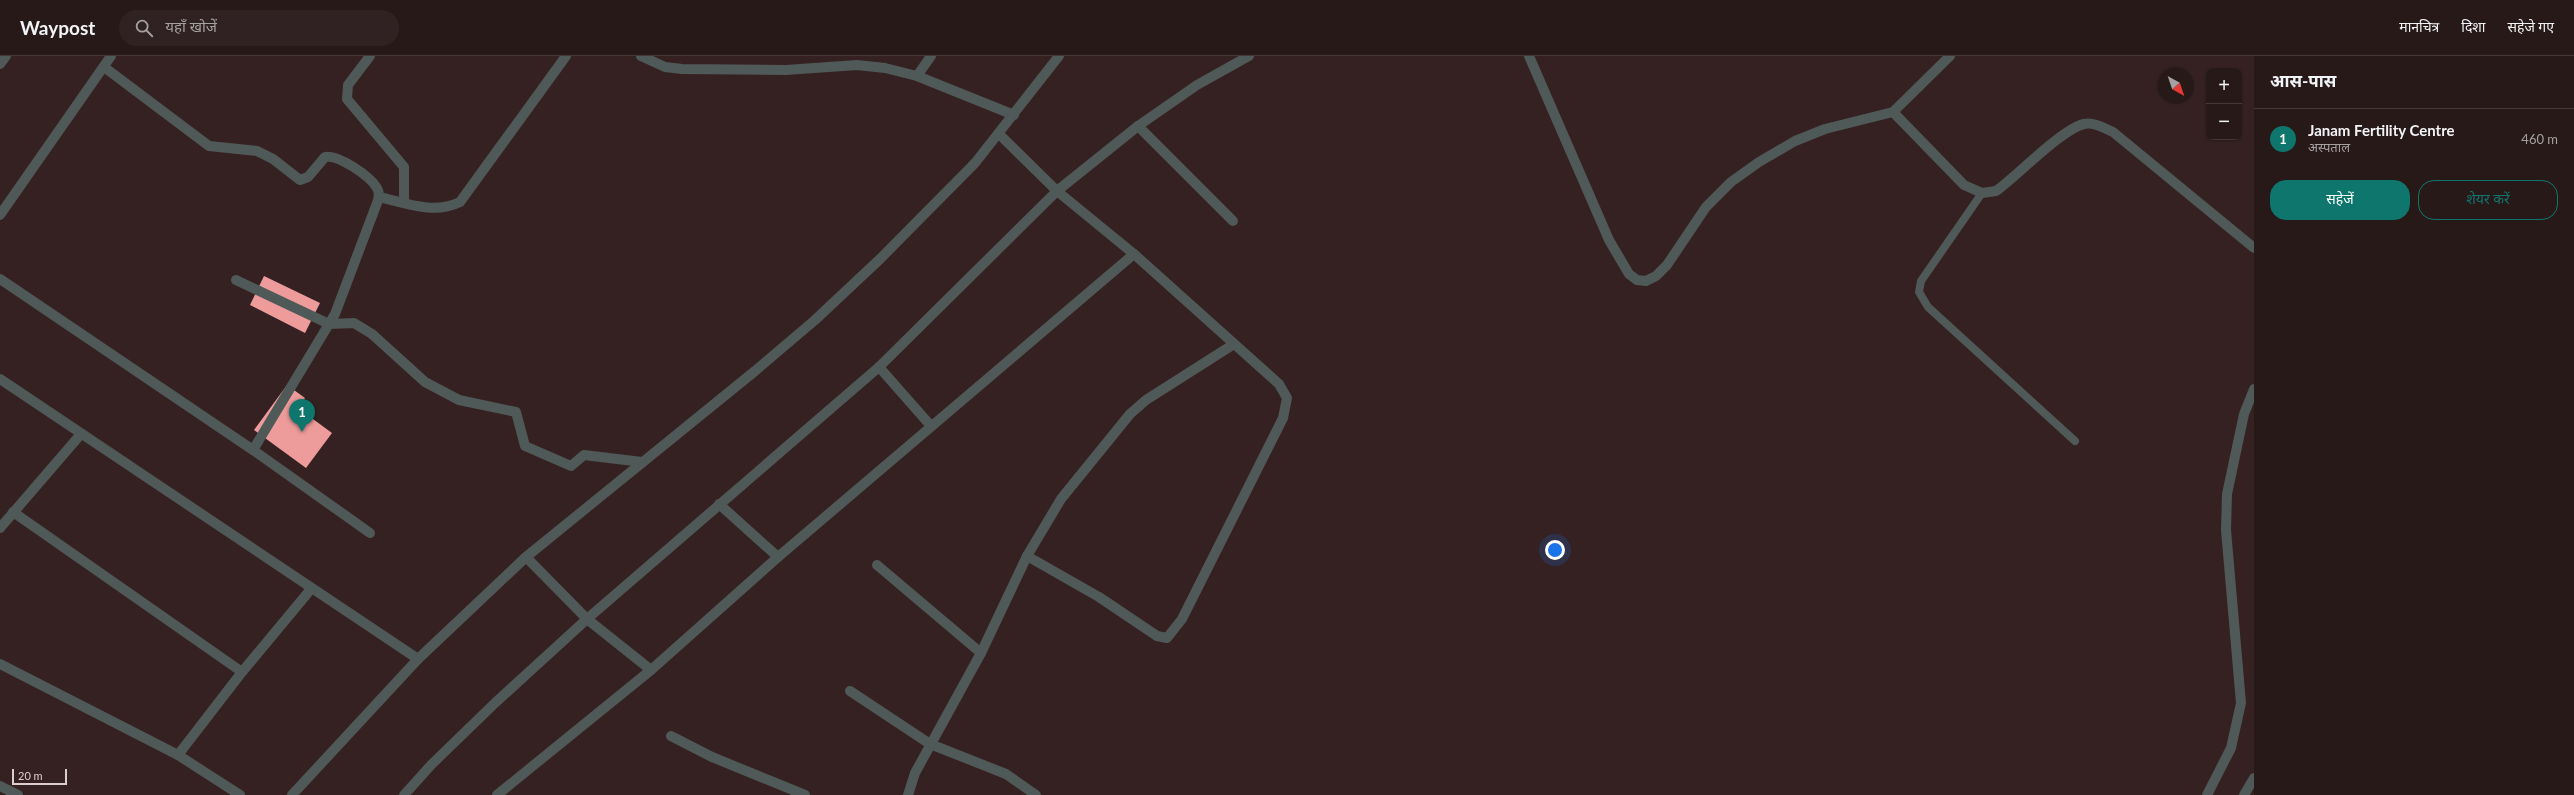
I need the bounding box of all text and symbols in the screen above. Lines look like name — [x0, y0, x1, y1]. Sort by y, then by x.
search box — [119, 10, 399, 46]
text: Waypost — [20, 16, 95, 39]
icon: search — [133, 17, 155, 39]
text: यहाँ खोजें — [165, 17, 217, 35]
text: मानचित्र — [2399, 18, 2439, 35]
text: दिशा — [2461, 18, 2486, 35]
text: सहेजे गए — [2508, 18, 2554, 35]
north arrow — [2158, 68, 2194, 104]
map controls — [2206, 68, 2242, 140]
button: + — [2206, 68, 2242, 104]
text: आस-पास — [2270, 70, 2336, 91]
button: − — [2206, 104, 2242, 140]
text: Janam Fertility Centre — [2308, 121, 2455, 139]
text: 1 — [2279, 131, 2287, 147]
text: 460 m — [2521, 131, 2558, 147]
text: अस्पताल — [2308, 139, 2350, 155]
button: सहेजें — [2270, 180, 2410, 220]
button: शेयर करें — [2418, 180, 2558, 220]
pin: 1 — [289, 399, 315, 432]
your location — [1545, 540, 1565, 560]
scale bar — [12, 767, 67, 786]
text: 20 m — [18, 769, 43, 782]

